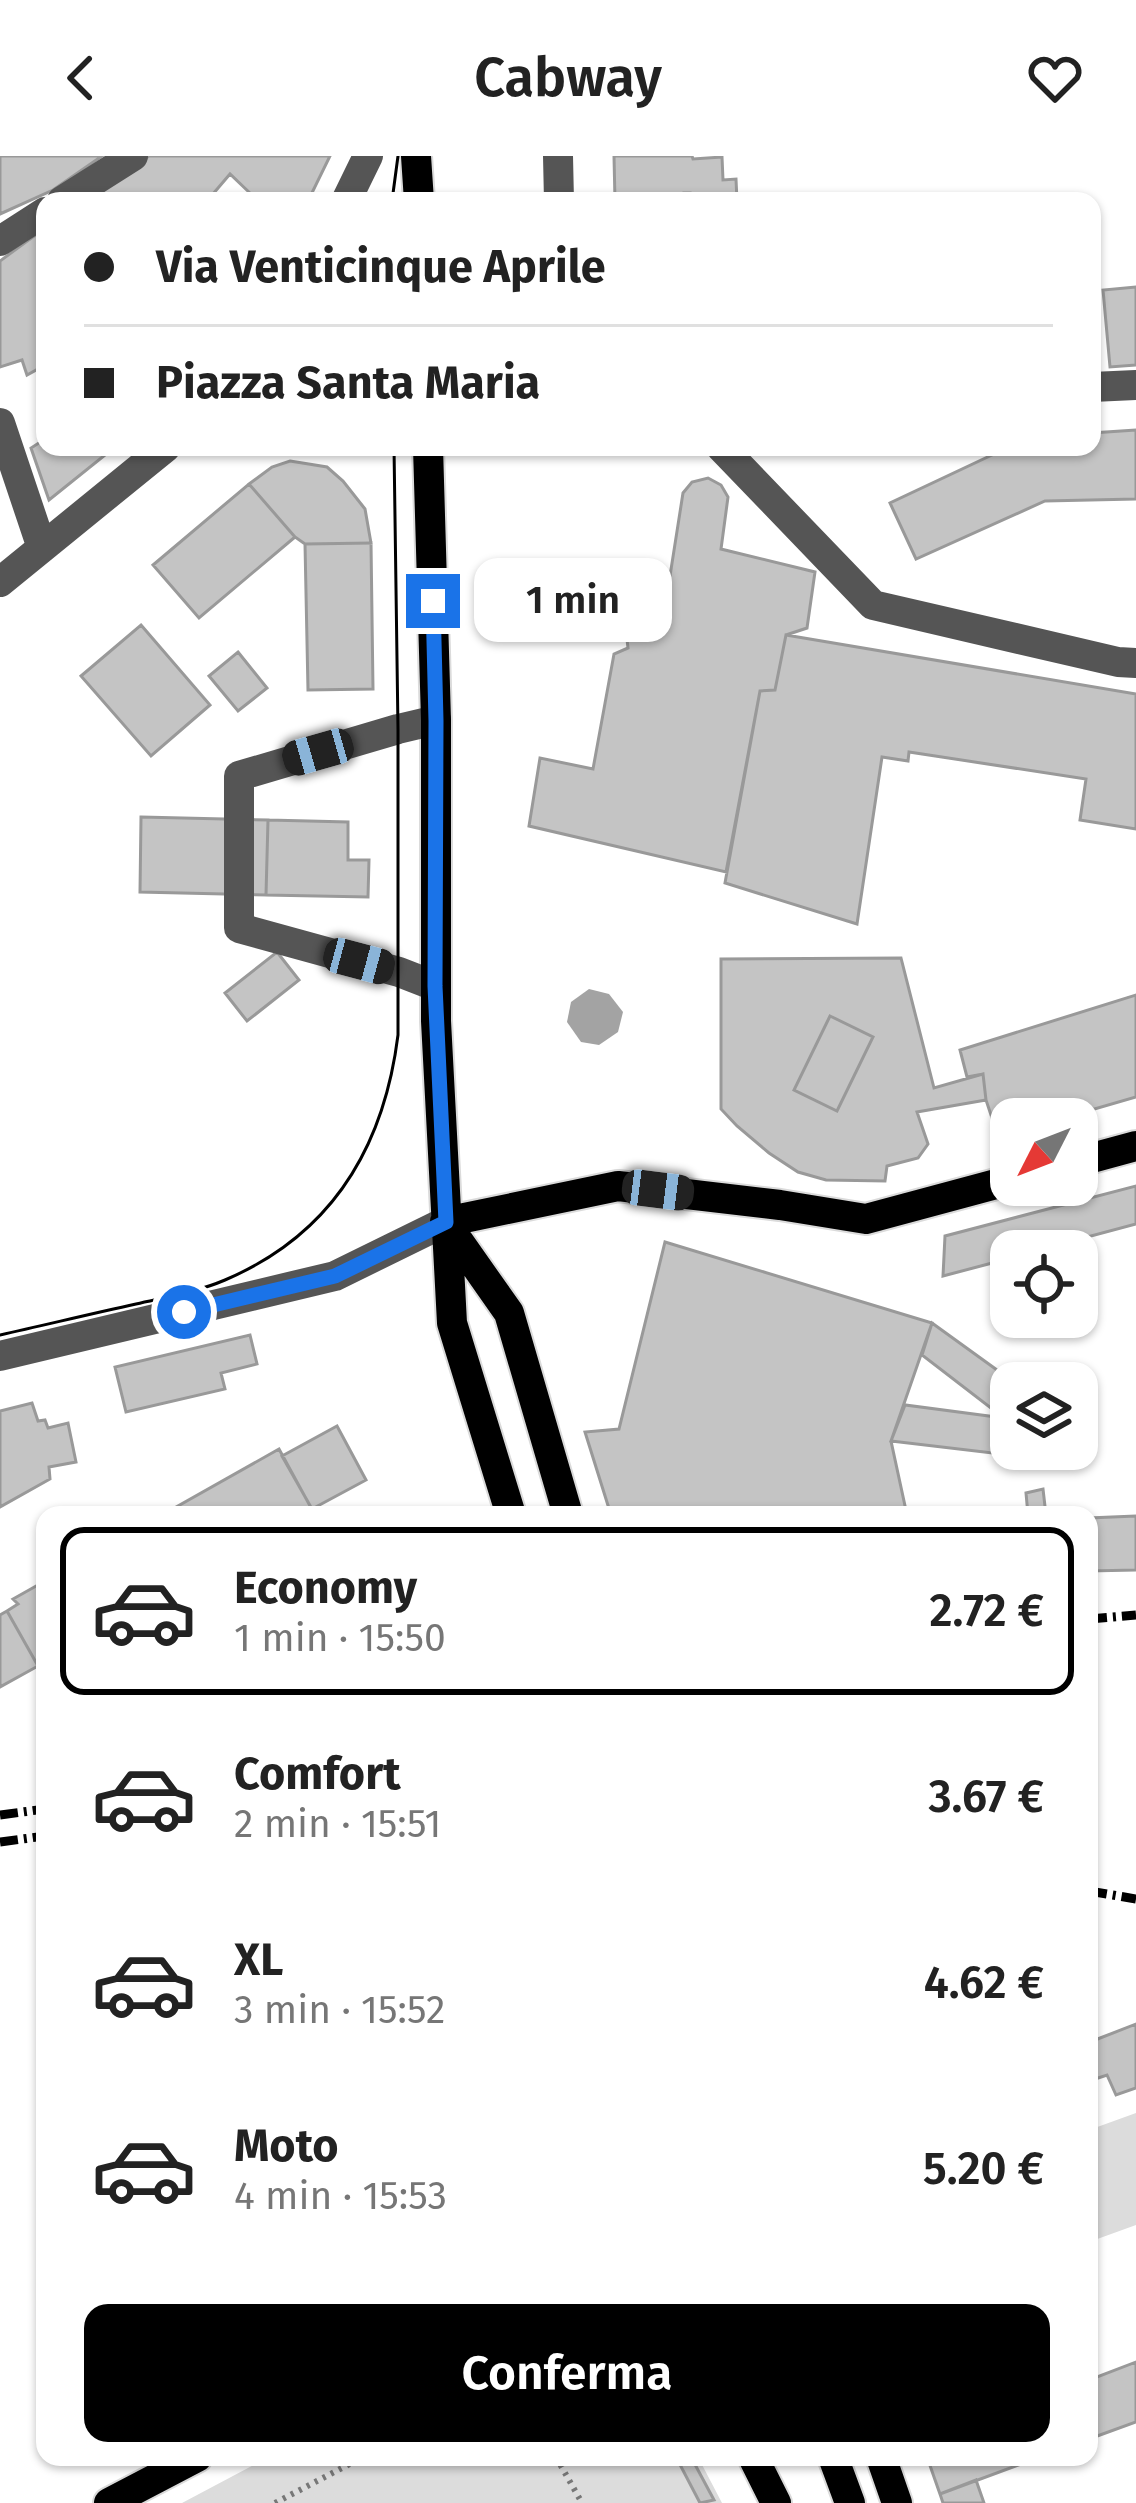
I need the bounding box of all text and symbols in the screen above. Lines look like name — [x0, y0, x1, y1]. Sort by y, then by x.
icon: back — [48, 45, 114, 111]
icon: heart — [1022, 45, 1088, 111]
text: Cabway — [474, 46, 662, 110]
text: Via Venticinque Aprile — [156, 240, 606, 294]
text: Piazza Santa Maria — [156, 356, 540, 410]
callout: 1 min — [475, 559, 673, 643]
route end — [406, 574, 460, 628]
text: 1 min — [526, 577, 620, 623]
car — [278, 725, 358, 779]
car — [320, 934, 398, 988]
north arrow — [990, 1098, 1098, 1206]
map controls — [990, 1098, 1098, 1470]
car — [620, 1168, 696, 1212]
button: locate — [990, 1230, 1098, 1338]
route start — [157, 1285, 211, 1339]
button: layers — [990, 1362, 1098, 1470]
icon: car — [90, 1557, 198, 1665]
text: Economy — [234, 1561, 417, 1615]
text: 2.72 € — [929, 1584, 1044, 1638]
text: 1 min · 15:50 — [234, 1615, 446, 1661]
icon: car — [90, 1743, 198, 1851]
text: Comfort — [234, 1747, 401, 1801]
text: 3.67 € — [928, 1770, 1044, 1824]
text: 2 min · 15:51 — [234, 1801, 441, 1847]
icon: car — [90, 1929, 198, 2037]
text: XL — [234, 1933, 283, 1987]
text: 4.62 € — [924, 1956, 1044, 2010]
text: 3 min · 15:52 — [234, 1987, 445, 2033]
icon: car — [90, 2115, 198, 2223]
text: Moto — [234, 2119, 339, 2173]
text: 5.20 € — [923, 2142, 1044, 2196]
text: 4 min · 15:53 — [234, 2173, 447, 2219]
button: Conferma — [84, 2304, 1050, 2442]

